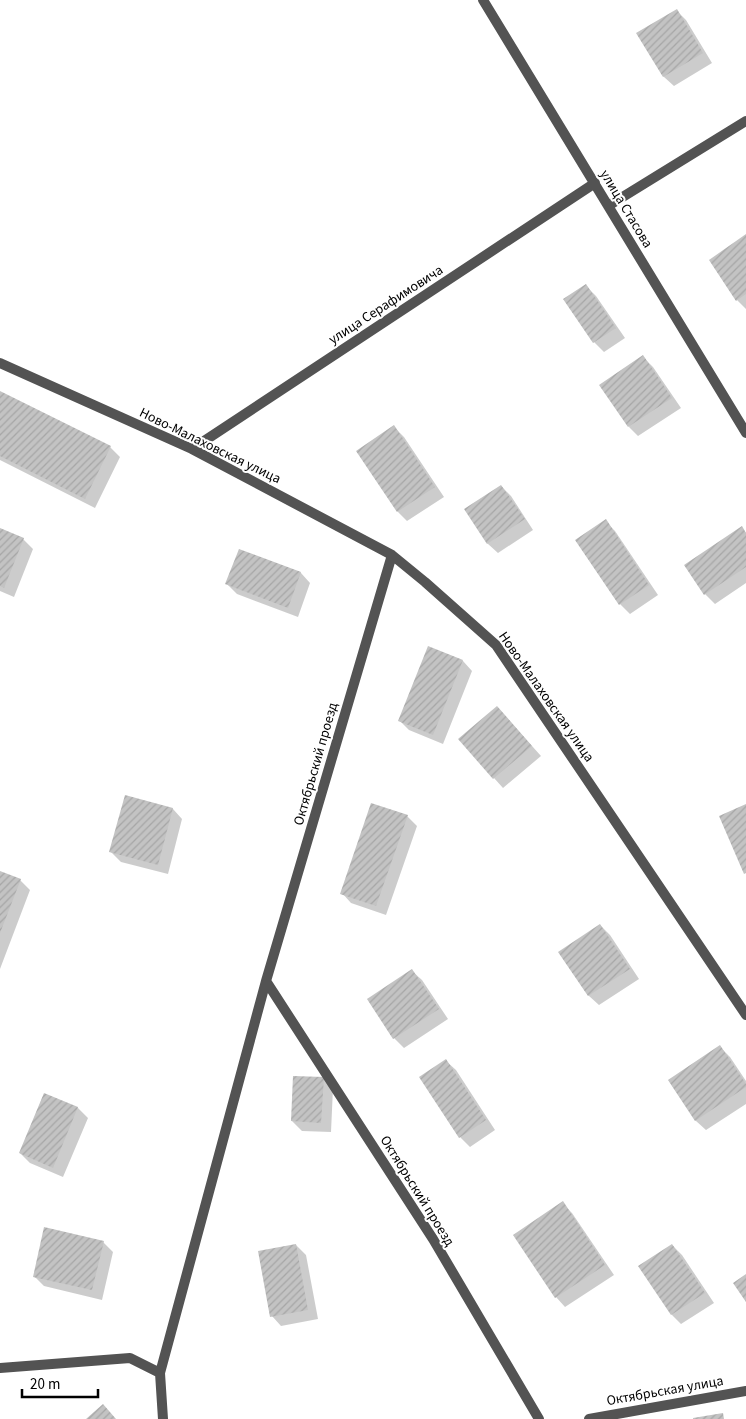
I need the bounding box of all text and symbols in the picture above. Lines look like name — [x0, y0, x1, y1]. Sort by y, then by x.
street label: улица Стасова — [595, 166, 657, 252]
street label: улица Серафимовича — [325, 260, 447, 350]
street label: Ново-Малаховская улица — [136, 403, 284, 489]
street label: Ново-Малаховская улица — [493, 628, 599, 766]
street label: Октябрьский проезд — [289, 700, 343, 828]
street label: Октябрьский проезд — [375, 1132, 459, 1251]
scale bar — [22, 1366, 99, 1398]
street label: Октябрьская улица — [605, 1371, 725, 1411]
text: 20 m — [30, 1374, 60, 1395]

